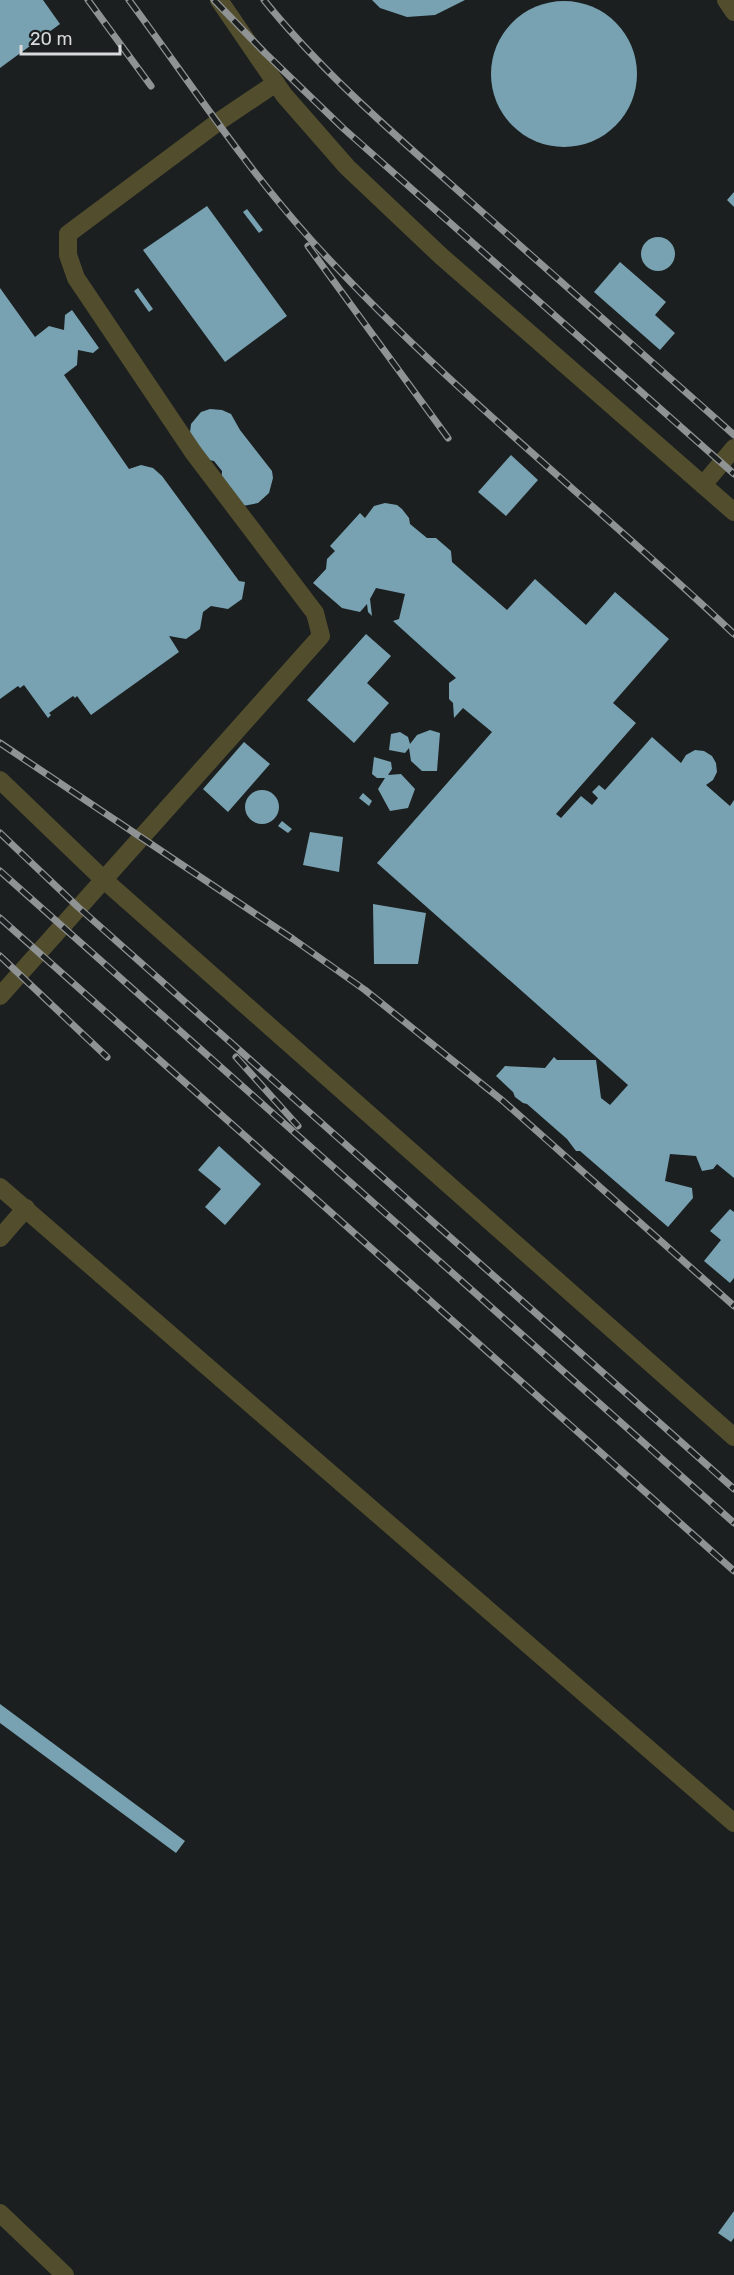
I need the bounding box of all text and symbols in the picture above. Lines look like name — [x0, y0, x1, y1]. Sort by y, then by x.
scale bar — [21, 18, 120, 56]
text: 20 m — [30, 28, 72, 50]

